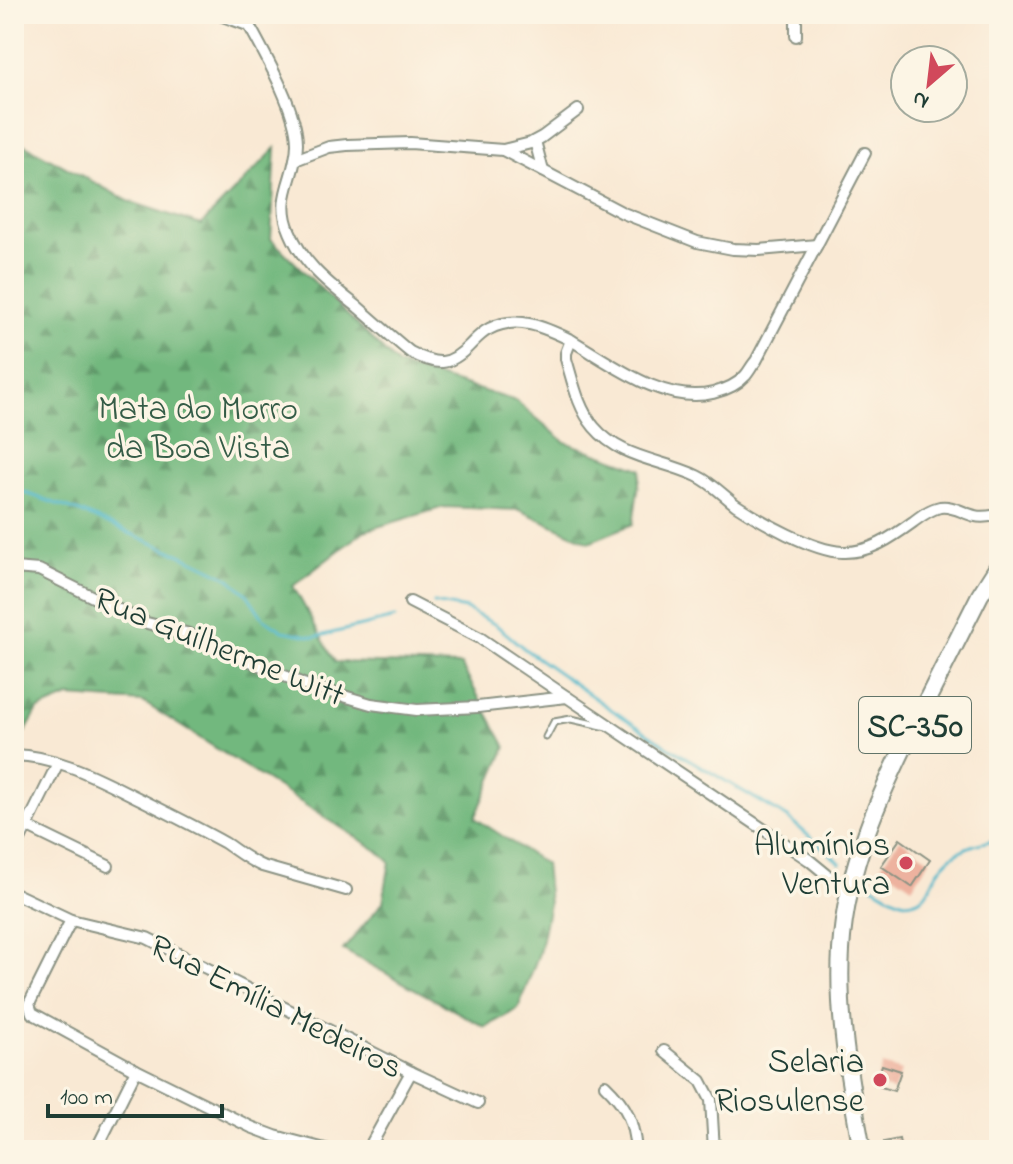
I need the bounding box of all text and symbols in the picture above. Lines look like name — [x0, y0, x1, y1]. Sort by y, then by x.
north arrow — [889, 44, 969, 124]
text: N — [907, 81, 935, 117]
park label: Mata do Morro da Boa Vista — [98, 386, 298, 475]
street label: Rua Guilherme Witt — [86, 576, 351, 722]
road number: SC-350 — [859, 697, 971, 753]
place label: Alumínios Ventura — [754, 822, 890, 911]
marker: Alumínios Ventura — [897, 854, 915, 872]
street label: Rua Emília Medeiros — [140, 923, 411, 1094]
place label: Selaria Riosulense — [715, 1039, 865, 1128]
scale bar — [48, 1068, 222, 1118]
marker: Selaria Riosulense — [871, 1071, 889, 1089]
text: 100 m — [60, 1081, 113, 1116]

